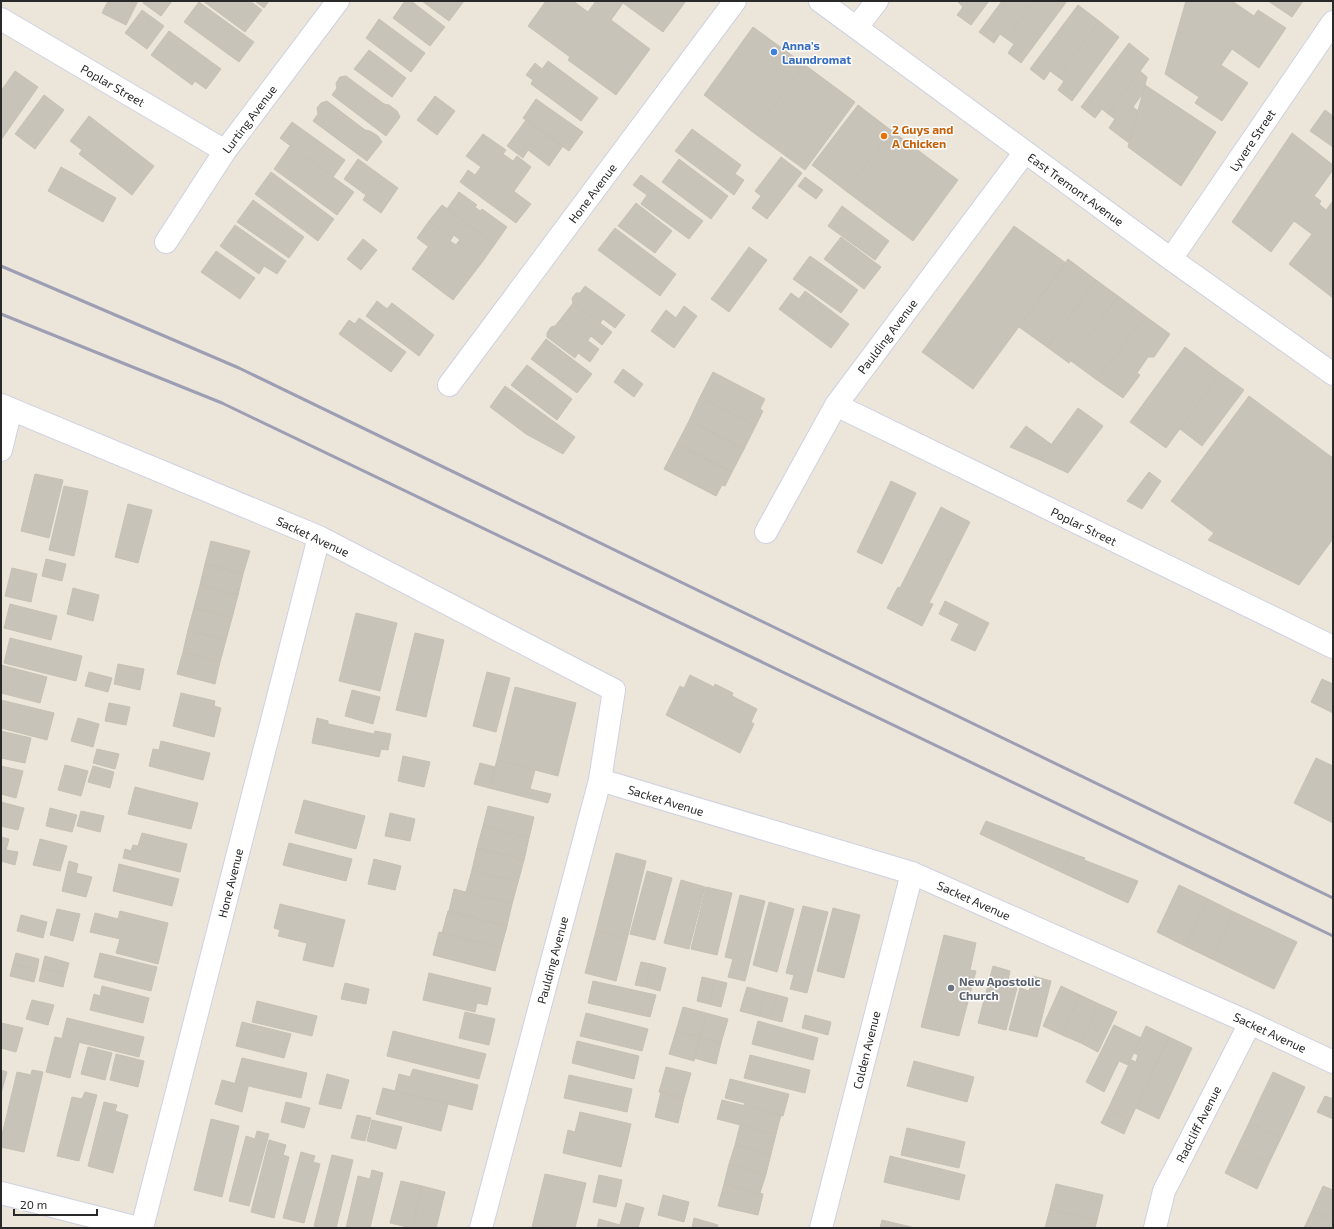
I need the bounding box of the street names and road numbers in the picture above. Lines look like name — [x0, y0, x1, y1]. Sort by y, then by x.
street label: Poplar Street — [79, 61, 148, 109]
street label: Lurting Avenue — [219, 82, 279, 156]
street label: Lyvere Street — [1226, 106, 1278, 174]
street label: East Tremont Avenue — [1025, 150, 1127, 228]
street label: Hone Avenue — [565, 160, 619, 226]
street label: Paulding Avenue — [854, 296, 920, 376]
street label: Poplar Street — [1049, 504, 1120, 548]
street label: Sacket Avenue — [274, 513, 352, 559]
street label: Sacket Avenue — [626, 782, 706, 818]
street label: Hone Avenue — [215, 847, 245, 919]
street label: Sacket Avenue — [935, 878, 1013, 922]
street label: Paulding Avenue — [534, 915, 570, 1005]
street label: Colden Avenue — [850, 1009, 882, 1091]
street label: Sacket Avenue — [1231, 1009, 1309, 1055]
street label: Radcliff Avenue — [1173, 1083, 1223, 1165]

